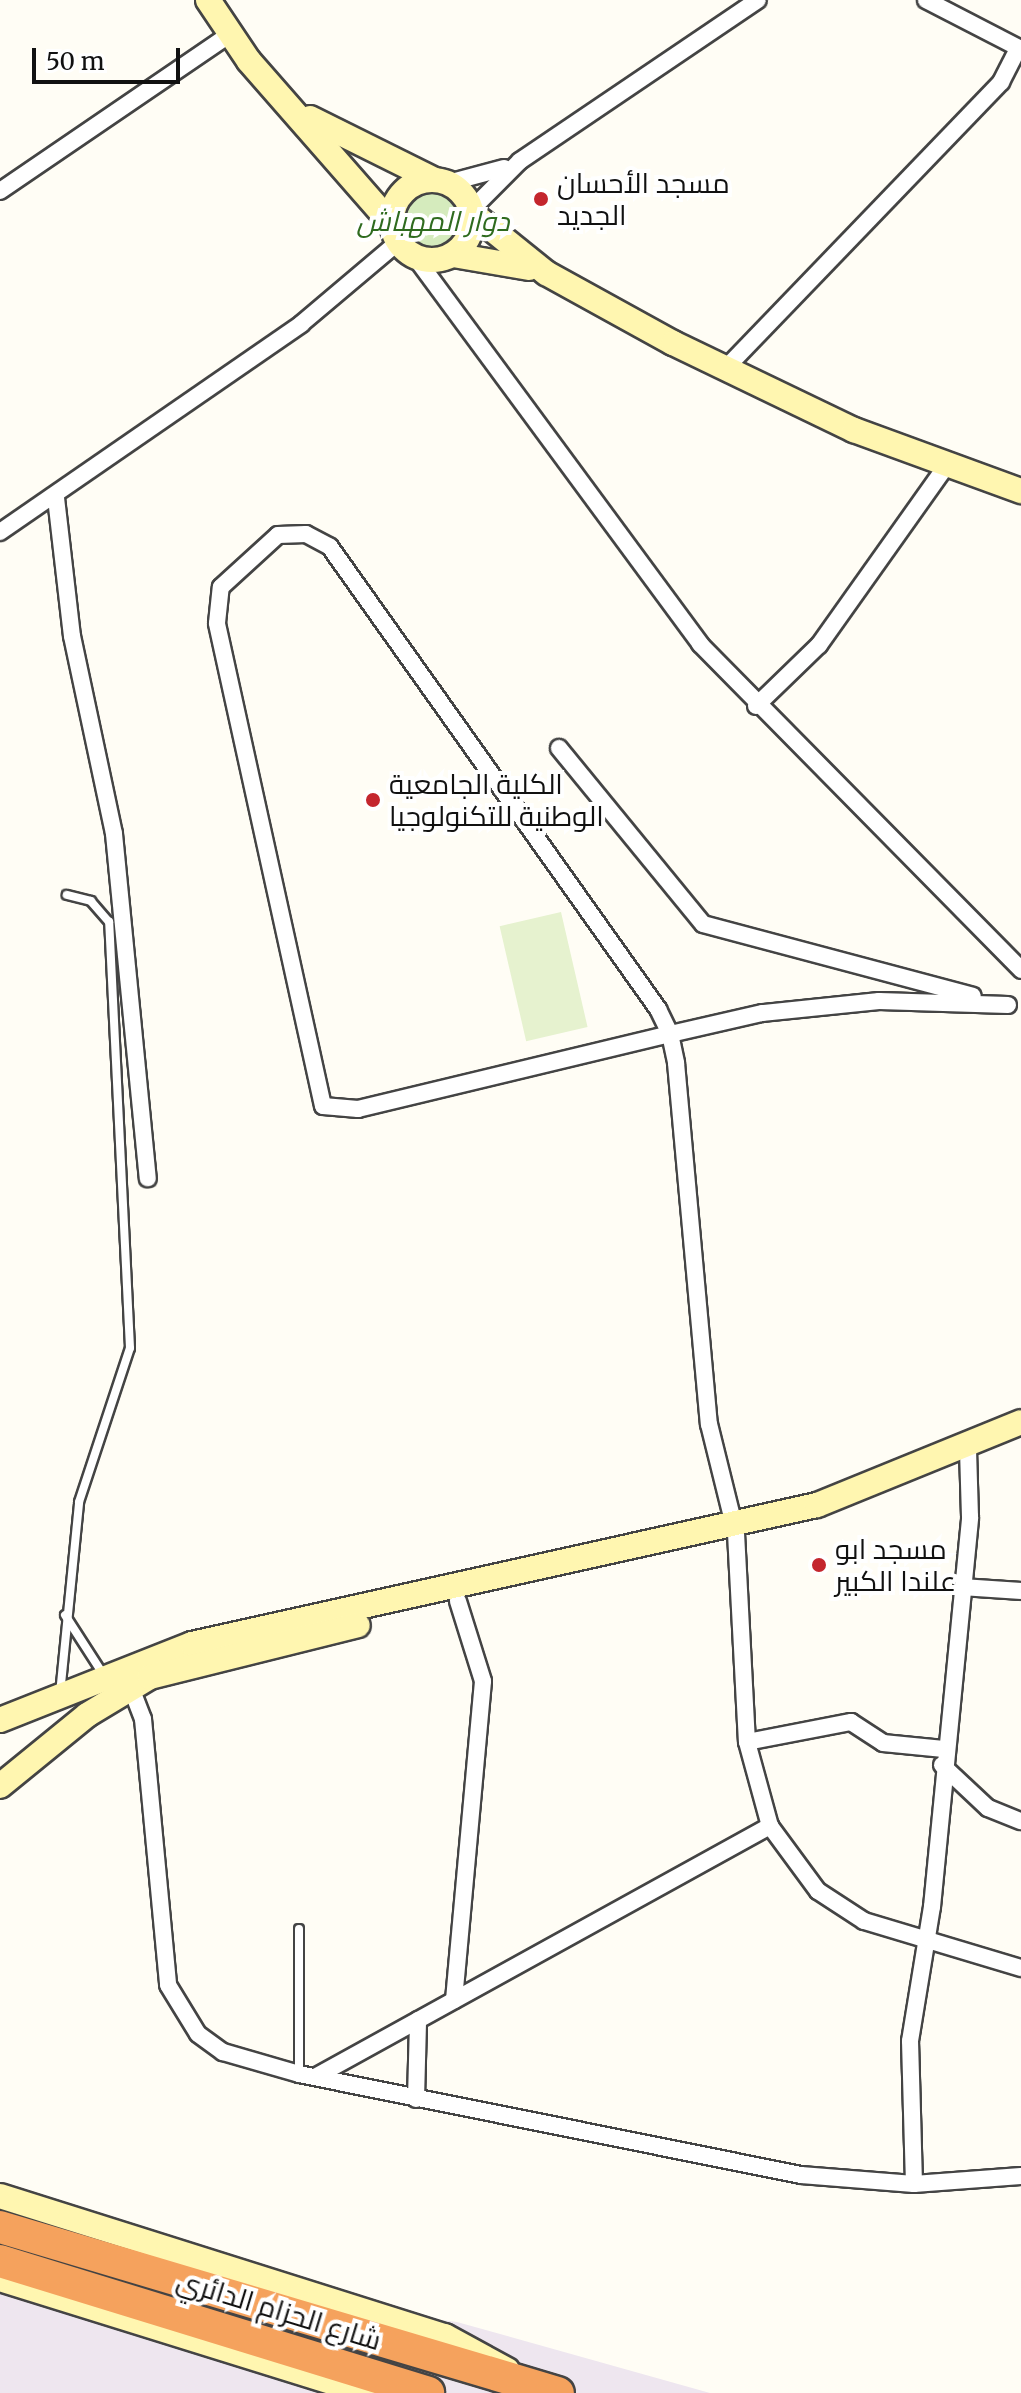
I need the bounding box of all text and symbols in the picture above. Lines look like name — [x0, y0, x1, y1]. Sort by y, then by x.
scale bar — [36, 32, 184, 82]
text: 50 m — [46, 46, 105, 77]
place label: مسجد الأحسان الجديد — [557, 166, 730, 232]
marker: مسجد الأحسان الجديد — [532, 190, 550, 208]
park label: دوار المهباش — [357, 204, 509, 238]
place label: الكلية الجامعية الوطنية للتكنولوجيا — [389, 767, 604, 833]
marker: الكلية الجامعية الوطنية للتكنولوجيا — [364, 791, 382, 809]
place label: مسجد ابو علندا الكبير — [835, 1532, 956, 1598]
marker: مسجد ابو علندا الكبير — [810, 1556, 828, 1574]
street label: شارع الحزام الدائري — [173, 2263, 385, 2357]

